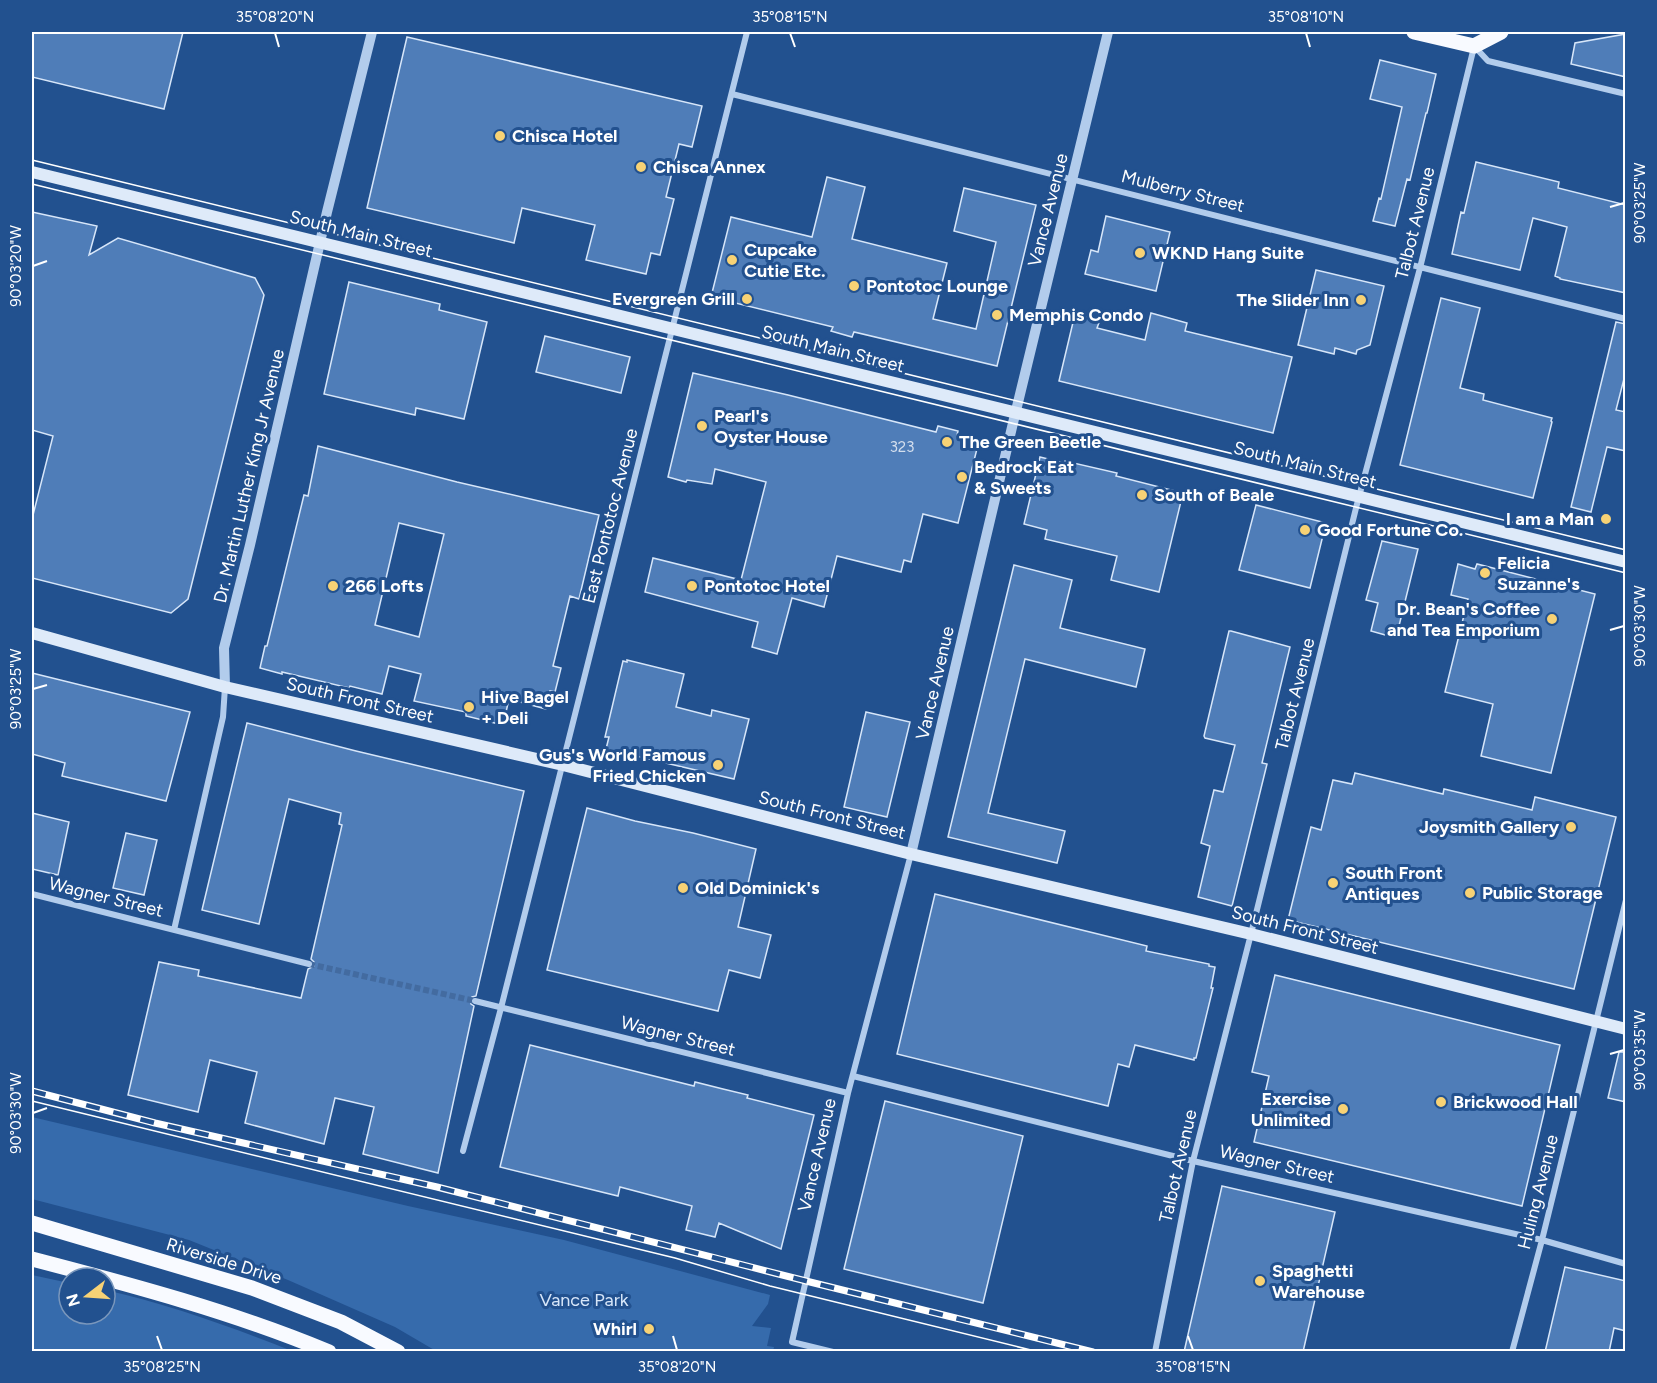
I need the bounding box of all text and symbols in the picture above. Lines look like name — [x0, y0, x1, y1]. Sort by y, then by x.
text: 35°08'20"N — [236, 8, 314, 26]
text: 35°08'15"N — [752, 8, 828, 26]
text: 35°08'10"N — [1268, 8, 1344, 26]
place label: Chisca Hotel — [512, 125, 618, 147]
marker: Chisca Hotel — [493, 129, 507, 143]
street label: Vance Avenue — [1023, 151, 1073, 269]
place label: Chisca Annex — [653, 156, 766, 178]
marker: Chisca Annex — [634, 160, 648, 174]
text: 90°03'25"W — [1631, 162, 1649, 243]
street label: Talbot Avenue — [1390, 164, 1440, 281]
street label: Mulberry Street — [1119, 165, 1247, 217]
street label: South Main Street — [287, 206, 435, 262]
text: 90°03'20"W — [7, 225, 25, 307]
place label: Cupcake Cutie Etc. — [744, 239, 825, 282]
place label: WKND Hang Suite — [1152, 242, 1304, 264]
marker: WKND Hang Suite — [1133, 246, 1147, 260]
marker: Cupcake Cutie Etc. — [725, 253, 739, 267]
place label: Pontotoc Lounge — [866, 275, 1008, 297]
marker: Pontotoc Lounge — [847, 279, 861, 293]
place label: Evergreen Grill — [612, 288, 735, 310]
place label: The Slider Inn — [1236, 289, 1349, 311]
marker: Evergreen Grill — [740, 292, 754, 306]
marker: The Slider Inn — [1354, 293, 1368, 307]
place label: Memphis Condo — [1009, 304, 1143, 326]
marker: Memphis Condo — [990, 308, 1004, 322]
street label: South Main Street — [759, 321, 907, 377]
street label: Dr. Martin Luther King Jr Avenue — [209, 347, 289, 605]
place label: Pearl's Oyster House — [714, 405, 828, 448]
marker: Pearl's Oyster House — [695, 419, 709, 433]
street label: East Pontotoc Avenue — [578, 426, 642, 606]
place label: The Green Beetle — [959, 431, 1101, 453]
marker: The Green Beetle — [940, 435, 954, 449]
street label: South Main Street — [1231, 437, 1379, 493]
house number: 323 — [890, 438, 914, 456]
place label: Bedrock Eat & Sweets — [974, 456, 1074, 499]
marker: Bedrock Eat & Sweets — [955, 470, 969, 484]
place label: South of Beale — [1154, 484, 1274, 506]
marker: South of Beale — [1135, 488, 1149, 502]
place label: I am a Man — [1506, 508, 1594, 530]
marker: I am a Man — [1599, 512, 1613, 526]
place label: Good Fortune Co. — [1317, 519, 1463, 541]
marker: Good Fortune Co. — [1298, 523, 1312, 537]
place label: Felicia Suzanne's — [1497, 552, 1580, 595]
marker: Felicia Suzanne's — [1478, 566, 1492, 580]
place label: 266 Lofts — [345, 575, 424, 597]
place label: Pontotoc Hotel — [704, 575, 830, 597]
marker: 266 Lofts — [326, 579, 340, 593]
marker: Pontotoc Hotel — [685, 579, 699, 593]
text: 90°03'30"W — [1631, 585, 1649, 667]
place label: Dr. Bean's Coffee and Tea Emporium — [1387, 598, 1540, 641]
marker: Dr. Bean's Coffee and Tea Emporium — [1545, 612, 1559, 626]
street label: Vance Avenue — [911, 624, 959, 742]
street label: Talbot Avenue — [1270, 635, 1320, 752]
text: 90°03'25"W — [7, 648, 25, 729]
street label: South Front Street — [284, 672, 436, 728]
place label: Hive Bagel + Deli — [481, 686, 569, 729]
marker: Hive Bagel + Deli — [462, 700, 476, 714]
place label: Gus's World Famous Fried Chicken — [539, 744, 707, 787]
marker: Gus's World Famous Fried Chicken — [711, 758, 725, 772]
street label: South Front Street — [756, 786, 908, 844]
place label: Joysmith Gallery — [1419, 816, 1560, 838]
marker: Joysmith Gallery — [1564, 820, 1578, 834]
place label: South Front Antiques — [1345, 862, 1443, 905]
street label: Wagner Street — [47, 872, 166, 922]
marker: South Front Antiques — [1326, 876, 1340, 890]
place label: Old Dominick's — [695, 877, 820, 899]
marker: Old Dominick's — [676, 881, 690, 895]
place label: Public Storage — [1482, 882, 1603, 904]
marker: Public Storage — [1463, 886, 1477, 900]
street label: South Front Street — [1229, 901, 1381, 959]
text: 90°03'35"W — [1631, 1009, 1649, 1090]
street label: Wagner Street — [619, 1011, 738, 1061]
text: 90°03'30"W — [7, 1072, 25, 1154]
place label: Exercise Unlimited — [1251, 1088, 1331, 1131]
place label: Brickwood Hall — [1453, 1091, 1578, 1113]
marker: Brickwood Hall — [1434, 1095, 1448, 1109]
street label: Vance Avenue — [793, 1096, 841, 1214]
marker: Exercise Unlimited — [1336, 1102, 1350, 1116]
street label: Talbot Avenue — [1154, 1107, 1202, 1225]
street label: Huling Avenue — [1513, 1132, 1563, 1252]
street label: Wagner Street — [1217, 1140, 1337, 1188]
street label: Riverside Drive — [164, 1233, 285, 1289]
place label: Spaghetti Warehouse — [1272, 1260, 1365, 1303]
north arrow — [57, 1266, 117, 1326]
marker: Spaghetti Warehouse — [1253, 1274, 1267, 1288]
park label: Vance Park — [539, 1289, 629, 1311]
text: N — [62, 1292, 84, 1309]
place label: Whirl — [593, 1318, 637, 1340]
marker: Whirl — [642, 1322, 656, 1336]
text: 35°08'25"N — [123, 1358, 201, 1376]
text: 35°08'20"N — [638, 1358, 716, 1376]
text: 35°08'15"N — [1155, 1358, 1231, 1376]

